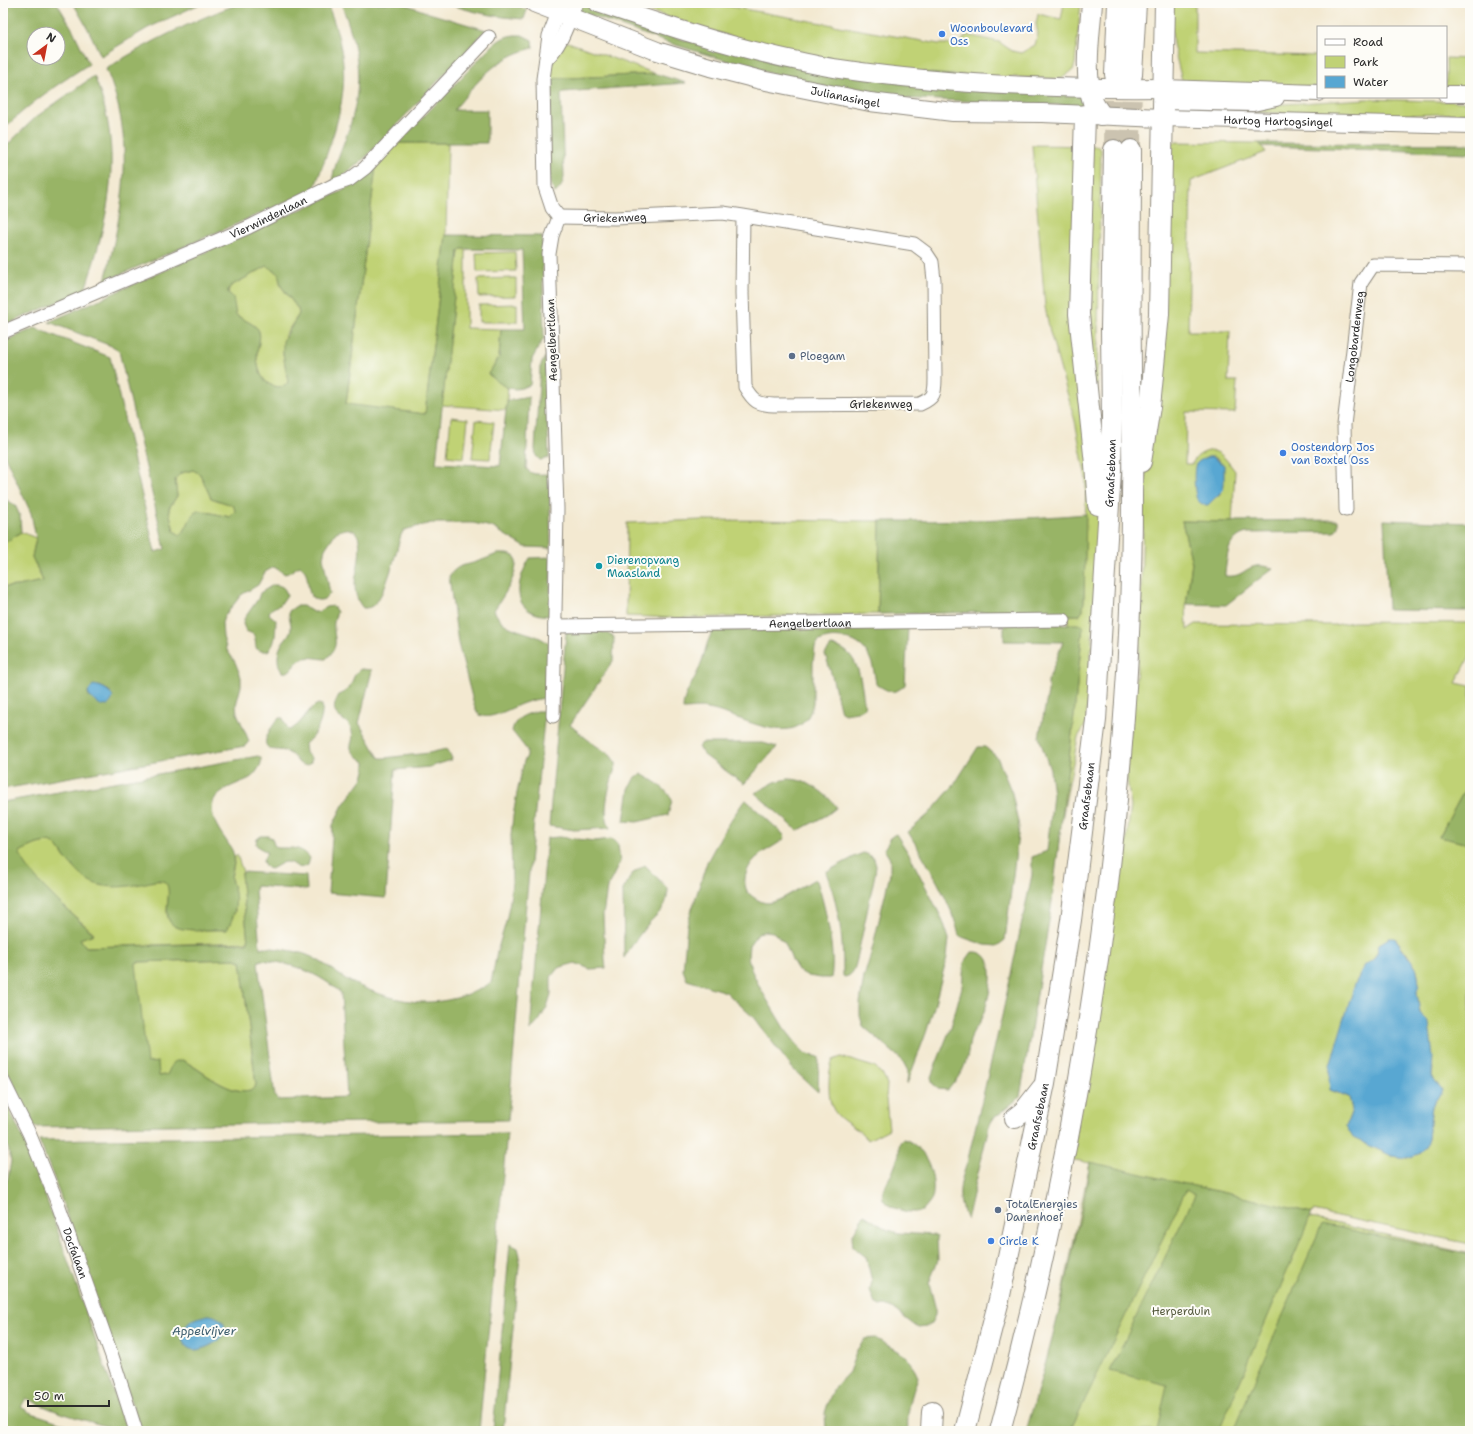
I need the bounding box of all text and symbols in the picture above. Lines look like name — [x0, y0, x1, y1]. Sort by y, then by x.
place label: Woonboulevard Oss — [950, 21, 1033, 49]
north arrow — [26, 26, 66, 66]
legend — [1317, 26, 1447, 98]
text: N — [43, 29, 59, 47]
marker: Woonboulevard Oss — [937, 29, 947, 39]
text: Road — [1353, 34, 1384, 50]
text: Park — [1353, 54, 1379, 70]
text: Water — [1353, 74, 1389, 90]
street label: Julianasingel — [809, 83, 882, 111]
street label: Hartog Hartogsingel — [1223, 112, 1334, 130]
street label: Vierwindenlaan — [227, 192, 310, 242]
street label: Griekenweg — [583, 209, 647, 226]
street label: Longobardenweg — [1342, 290, 1368, 383]
street label: Aengelbertlaan — [543, 298, 561, 382]
place label: Ploegam — [800, 349, 846, 364]
marker: Ploegam — [787, 351, 797, 361]
street label: Griekenweg — [849, 397, 913, 412]
street label: Graafsebaan — [1101, 439, 1119, 508]
place label: Oostendorp Jos van Boxtel Oss — [1291, 440, 1375, 468]
marker: Oostendorp Jos van Boxtel Oss — [1278, 448, 1288, 458]
place label: Dierenopvang Maasland — [607, 553, 679, 581]
marker: Dierenopvang Maasland — [594, 561, 604, 571]
street label: Aengelbertlaan — [769, 615, 852, 631]
street label: Graafsebaan — [1075, 761, 1098, 831]
street label: Graafsebaan — [1023, 1081, 1052, 1151]
place label: TotalEnergies Danenhoef — [1006, 1197, 1078, 1225]
marker: TotalEnergies Danenhoef — [993, 1205, 1003, 1215]
street label: Docfalaan — [59, 1226, 91, 1281]
place label: Circle K — [999, 1234, 1039, 1249]
marker: Circle K — [986, 1236, 996, 1246]
park label: Herperduin — [1152, 1304, 1211, 1319]
water label: Appelvijver — [172, 1323, 236, 1339]
scale bar — [28, 1382, 109, 1408]
text: 50 m — [34, 1388, 64, 1404]

